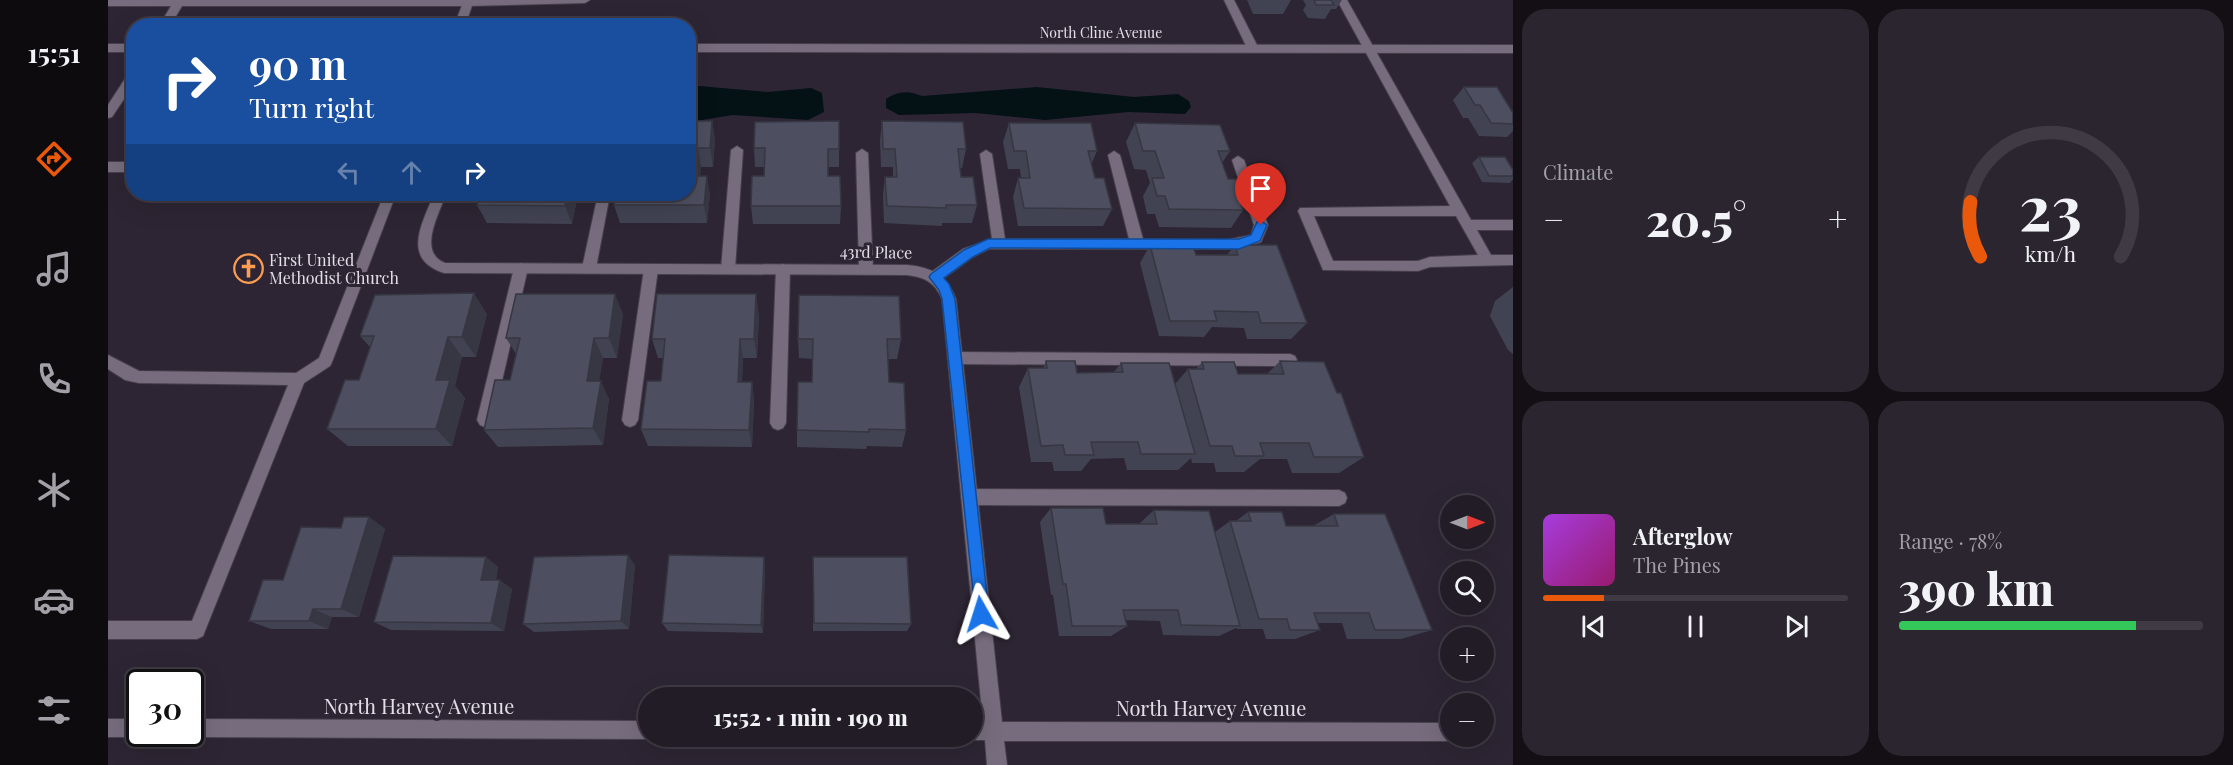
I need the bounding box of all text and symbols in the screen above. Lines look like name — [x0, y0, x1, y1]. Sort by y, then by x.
street label: North Cline Avenue — [1040, 23, 1162, 42]
text: 15:51 — [28, 34, 81, 70]
text: 90 m — [249, 35, 347, 91]
icon: right — [150, 42, 228, 120]
text: Turn right — [249, 89, 374, 125]
icon: directions — [33, 138, 75, 180]
icon: left — [332, 156, 365, 189]
icon: ahead — [395, 156, 428, 189]
icon: right — [458, 156, 491, 189]
text: Climate — [1543, 158, 1613, 185]
pin — [1235, 163, 1286, 225]
text: 23 — [2019, 163, 2082, 247]
icon: arrive — [1244, 172, 1277, 205]
text: 20.5° — [1646, 188, 1746, 248]
text: − — [1543, 196, 1564, 240]
text: + — [1828, 196, 1847, 240]
street label: 43rd Place — [840, 240, 912, 263]
text: km/h — [2025, 240, 2077, 268]
icon: music — [33, 248, 75, 290]
place label: First United Methodist Church — [269, 249, 399, 288]
church icon: First United Methodist Church — [232, 253, 264, 285]
icon: phone — [33, 358, 75, 400]
icon: climate — [33, 469, 75, 511]
north arrow — [1440, 495, 1494, 549]
map controls — [1440, 495, 1494, 747]
text: Afterglow — [1633, 521, 1733, 551]
text: Range · 78% — [1899, 527, 2002, 554]
text: The Pines — [1633, 551, 1721, 578]
text: 390 km — [1899, 557, 2054, 617]
button: search — [1440, 561, 1494, 615]
icon: car — [33, 579, 75, 621]
position arrow — [949, 582, 1013, 646]
icon: previous — [1577, 610, 1610, 643]
icon: pause — [1679, 610, 1712, 643]
icon: next — [1780, 610, 1813, 643]
button: + — [1440, 627, 1494, 681]
speed limit sign: 30 — [126, 669, 204, 747]
icon: filters — [33, 689, 75, 731]
street label: North Harvey Avenue — [324, 692, 514, 719]
button: − — [1440, 693, 1494, 747]
street label: North Harvey Avenue — [1116, 694, 1306, 721]
text: 15:52 · 1 min · 190 m — [713, 702, 908, 732]

